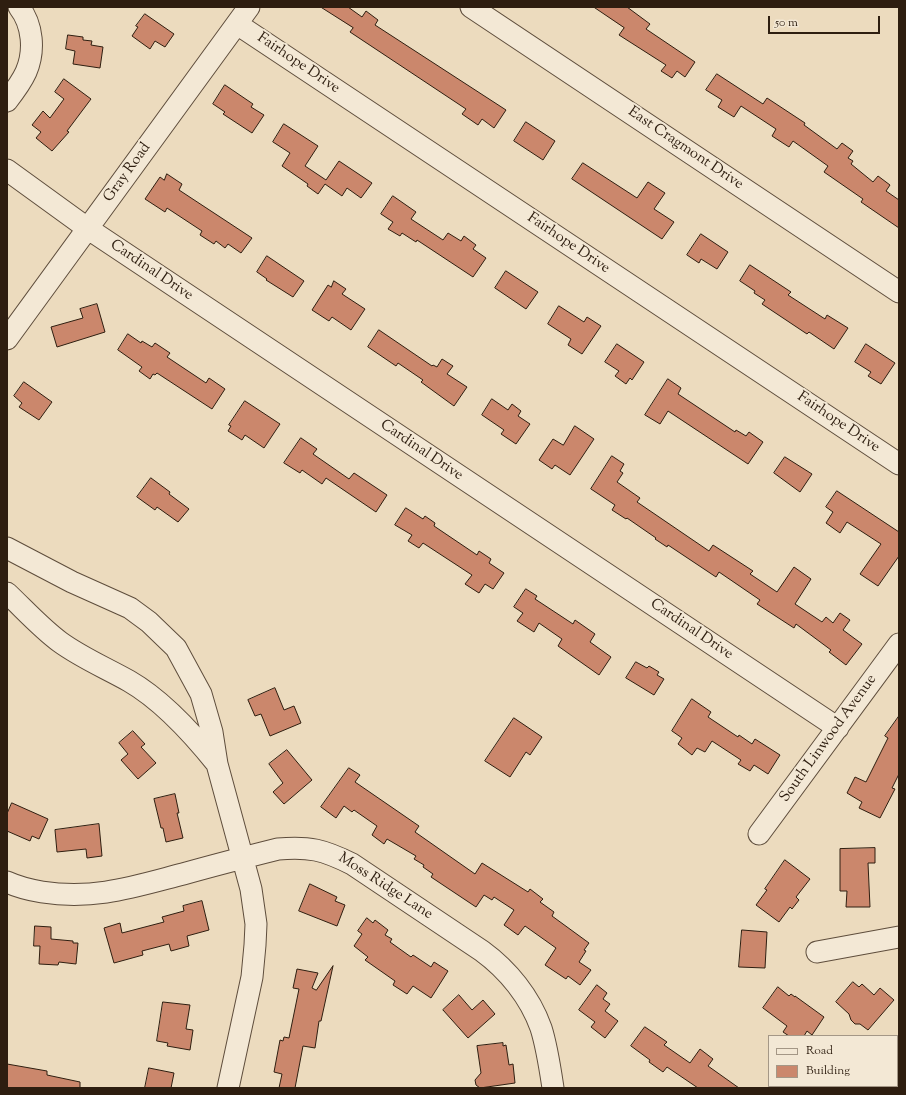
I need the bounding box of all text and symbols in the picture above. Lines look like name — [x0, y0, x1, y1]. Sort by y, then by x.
scale bar — [770, 8, 882, 34]
text: 50 m — [775, 14, 798, 32]
street label: Fairhope Drive — [253, 30, 343, 98]
street label: East Cragmont Drive — [624, 104, 746, 194]
street label: Gray Road — [100, 140, 156, 206]
street label: Fairhope Drive — [523, 210, 613, 278]
street label: Cardinal Drive — [106, 237, 196, 305]
street label: Fairhope Drive — [793, 389, 883, 457]
street label: Cardinal Drive — [376, 417, 466, 485]
street label: Cardinal Drive — [646, 596, 736, 664]
street label: South Linwood Avenue — [777, 672, 881, 806]
street label: Moss Ridge Lane — [334, 850, 436, 924]
legend — [768, 1035, 898, 1087]
text: Road — [806, 1042, 833, 1060]
text: Building — [806, 1062, 850, 1080]

